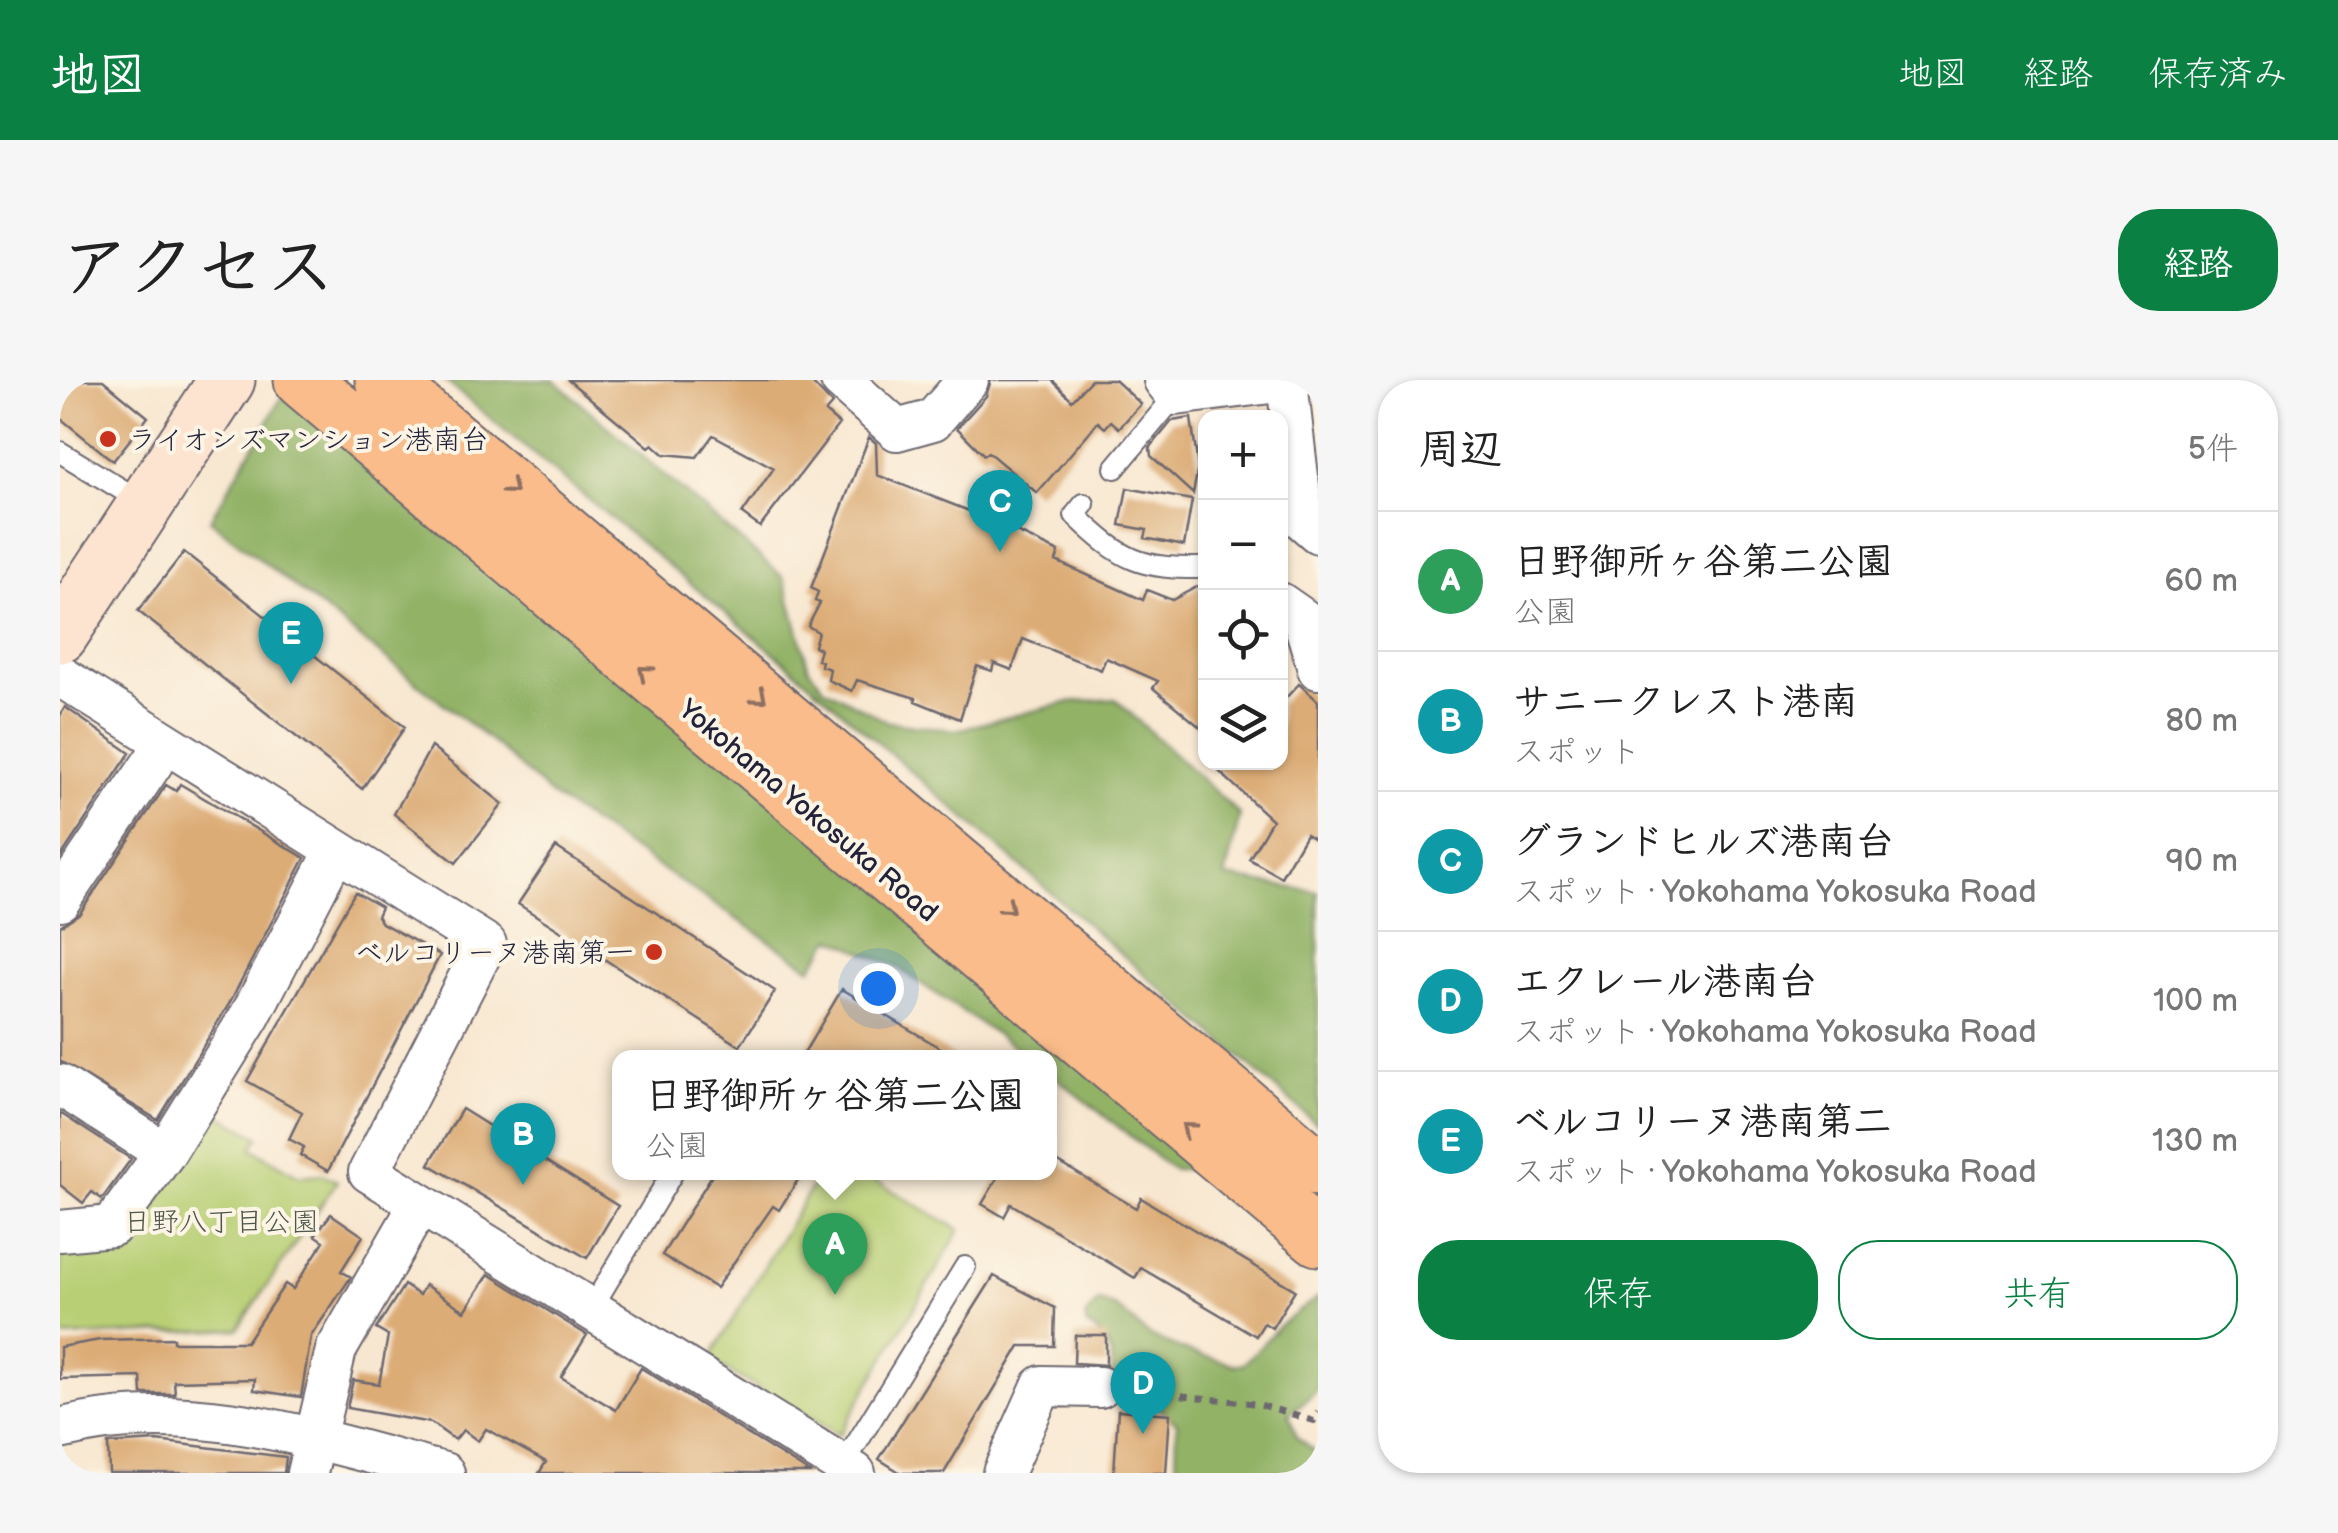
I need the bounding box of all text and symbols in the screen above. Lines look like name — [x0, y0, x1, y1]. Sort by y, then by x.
text: 地図 — [50, 48, 146, 105]
text: 地図 — [1898, 53, 1968, 96]
text: 経路 — [2023, 53, 2093, 96]
text: 保存済み — [2148, 53, 2288, 96]
button: 経路 — [2118, 209, 2278, 311]
text: アクセス — [60, 227, 336, 311]
map controls — [1198, 410, 1288, 770]
button: + — [1198, 410, 1288, 500]
place label: ライオンズマンション港南台 — [128, 424, 489, 457]
text: 周辺 — [1418, 425, 1502, 476]
marker: ライオンズマンション港南台 — [97, 428, 119, 450]
text: 5件 — [2188, 430, 2238, 469]
pin: C — [968, 470, 1032, 552]
one-way arrow — [500, 476, 518, 494]
button: − — [1198, 500, 1288, 590]
text: 日野御所ヶ谷第二公園 — [1513, 540, 1893, 585]
text: A — [1441, 562, 1460, 601]
text: 60 m — [2165, 562, 2238, 601]
button: locate — [1198, 590, 1288, 680]
text: 公園 — [1513, 593, 1577, 632]
pin: E — [258, 602, 324, 684]
one-way arrow — [638, 666, 656, 684]
button: layers — [1198, 680, 1288, 770]
text: サニークレスト港南 — [1513, 680, 1858, 725]
one-way arrow — [748, 686, 766, 704]
street label: Yokohama Yokosuka Road — [671, 692, 944, 929]
text: B — [1439, 702, 1462, 741]
text: 80 m — [2165, 702, 2238, 741]
text: スポット — [1513, 733, 1641, 772]
text: グランドヒルズ港南台 — [1513, 820, 1894, 865]
text: C — [1439, 842, 1462, 881]
text: 90 m — [2166, 842, 2238, 881]
text: スポット · Yokohama Yokosuka Road — [1513, 873, 2037, 912]
one-way arrow — [997, 895, 1015, 913]
place label: ベルコリーヌ港南第一 — [355, 937, 634, 970]
marker: ベルコリーヌ港南第一 — [643, 941, 665, 963]
text: エクレール港南台 — [1513, 960, 1817, 1005]
your location — [853, 963, 904, 1014]
text: D — [1439, 982, 1462, 1021]
text: 100 m — [2153, 982, 2238, 1021]
text: スポット · Yokohama Yokosuka Road — [1513, 1013, 2037, 1052]
popup — [612, 1050, 1057, 1180]
text: 日野御所ヶ谷第二公園 — [644, 1074, 1025, 1119]
text: ベルコリーヌ港南第二 — [1513, 1100, 1891, 1145]
pin: B — [490, 1102, 556, 1185]
text: E — [1440, 1122, 1461, 1161]
text: 130 m — [2152, 1122, 2238, 1161]
one-way arrow — [1181, 1123, 1199, 1141]
text: 公園 — [644, 1127, 709, 1166]
text: スポット · Yokohama Yokosuka Road — [1513, 1153, 2037, 1192]
park label: 日野八丁目公園 — [123, 1206, 319, 1239]
pin: A — [802, 1212, 868, 1295]
button: 保存 — [1418, 1240, 1818, 1340]
button: 共有 — [1838, 1240, 2238, 1340]
pin: D — [1110, 1352, 1176, 1434]

